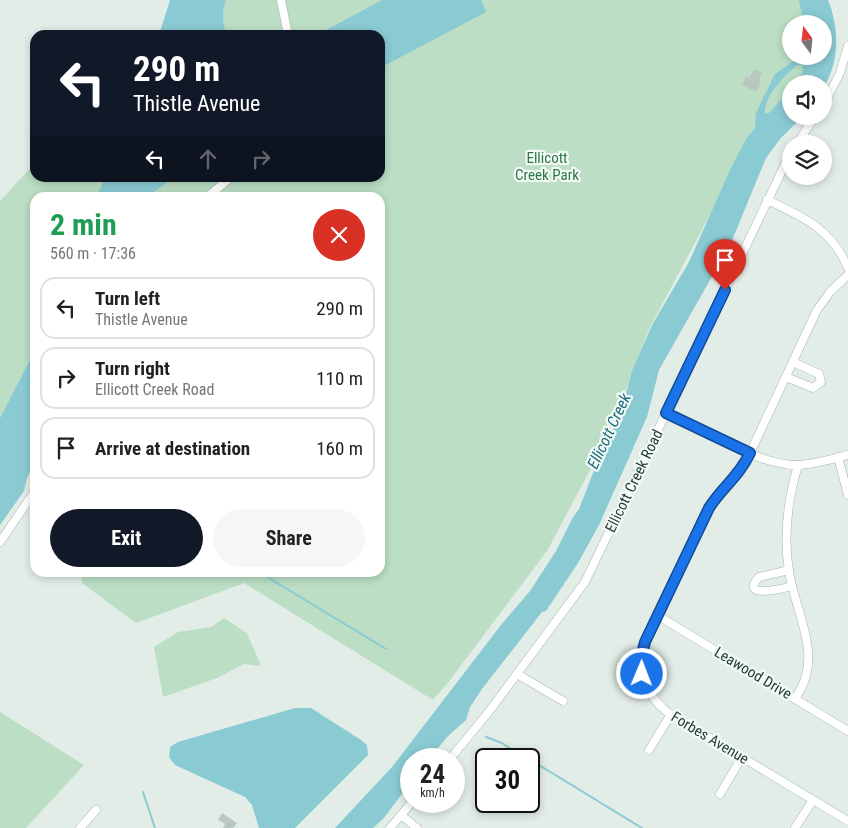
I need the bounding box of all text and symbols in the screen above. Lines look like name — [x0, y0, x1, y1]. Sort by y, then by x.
north arrow — [782, 15, 832, 65]
map controls — [782, 15, 832, 185]
text: 290 m — [133, 49, 220, 90]
icon: left — [50, 50, 115, 115]
button: sound — [782, 75, 832, 125]
text: Thistle Avenue — [133, 91, 260, 116]
button: layers — [782, 135, 832, 185]
icon: left — [141, 145, 169, 173]
icon: ahead — [194, 145, 222, 173]
icon: right — [247, 145, 275, 173]
park label: Ellicott Creek Park — [515, 149, 579, 184]
text: 2 min — [50, 207, 117, 242]
button: close — [313, 209, 365, 261]
pin — [704, 239, 746, 290]
text: 560 m · 17:36 — [50, 244, 136, 263]
icon: arrive — [711, 246, 739, 274]
text: Turn left — [95, 287, 160, 310]
icon: left — [52, 294, 80, 322]
text: 290 m — [316, 297, 363, 320]
text: Thistle Avenue — [95, 310, 188, 329]
text: Turn right — [95, 357, 170, 380]
icon: right — [52, 364, 80, 392]
text: 110 m — [316, 367, 363, 390]
text: Ellicott Creek Road — [95, 380, 214, 399]
water label: Ellicott Creek — [583, 389, 635, 472]
street label: Ellicott Creek Road — [601, 427, 667, 535]
icon: arrive — [52, 434, 80, 462]
text: Arrive at destination — [95, 437, 250, 460]
text: 160 m — [316, 437, 363, 460]
button: Exit — [50, 509, 203, 567]
button: Share — [213, 509, 365, 567]
street label: Leawood Drive — [711, 643, 795, 703]
position arrow — [615, 647, 667, 699]
street label: Forbes Avenue — [668, 708, 752, 768]
speed limit sign: 30 — [475, 748, 540, 813]
text: 24 — [420, 760, 445, 789]
text: km/h — [420, 786, 445, 800]

